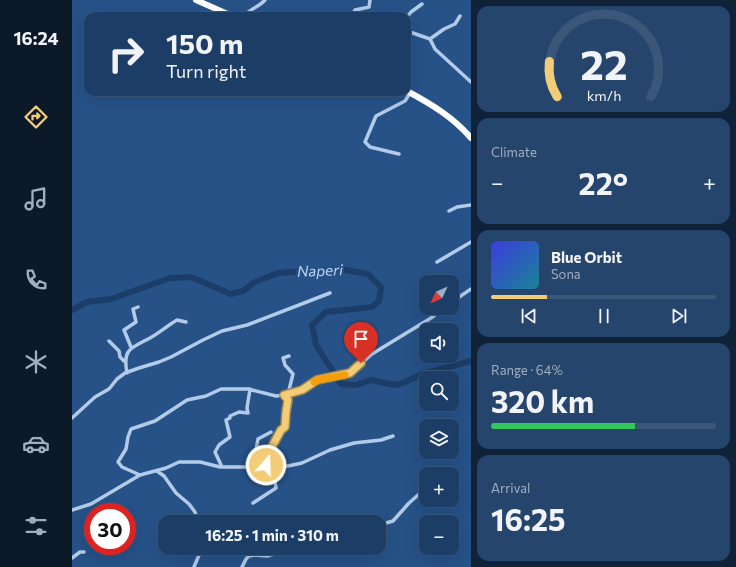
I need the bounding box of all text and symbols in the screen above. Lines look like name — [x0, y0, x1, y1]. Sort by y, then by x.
text: 150 m — [166, 26, 243, 60]
text: 16:24 — [13, 27, 59, 49]
icon: right — [100, 28, 152, 80]
text: 22 — [580, 38, 627, 89]
text: Turn right — [166, 60, 246, 82]
text: km/h — [586, 86, 621, 104]
icon: directions — [22, 103, 50, 131]
text: Climate — [491, 144, 537, 160]
text: 22° — [579, 164, 628, 201]
text: − — [491, 169, 504, 196]
text: + — [703, 169, 716, 196]
icon: music — [22, 185, 50, 213]
text: Blue Orbit — [551, 248, 622, 266]
water label: Naperi — [297, 260, 344, 280]
icon: phone — [22, 266, 50, 294]
text: Sona — [551, 266, 581, 282]
north arrow — [419, 275, 459, 315]
map controls — [419, 275, 459, 555]
icon: previous — [518, 305, 540, 327]
icon: pause — [593, 305, 615, 327]
icon: next — [668, 305, 690, 327]
pin — [344, 322, 378, 363]
button: sound — [419, 323, 459, 363]
icon: arrive — [350, 328, 372, 350]
icon: climate — [22, 348, 50, 376]
text: Range · 64% — [491, 362, 563, 378]
button: search — [419, 371, 459, 411]
text: 320 km — [491, 382, 594, 419]
button: layers — [419, 419, 459, 459]
icon: car — [22, 430, 50, 458]
position arrow — [245, 444, 287, 486]
button: + — [419, 467, 459, 507]
text: Arrival — [491, 480, 530, 496]
text: 16:25 — [491, 500, 566, 537]
speed limit sign: 30 — [84, 503, 136, 555]
icon: filters — [22, 512, 50, 540]
button: − — [419, 515, 459, 555]
text: 16:25 · 1 min · 310 m — [205, 526, 339, 544]

